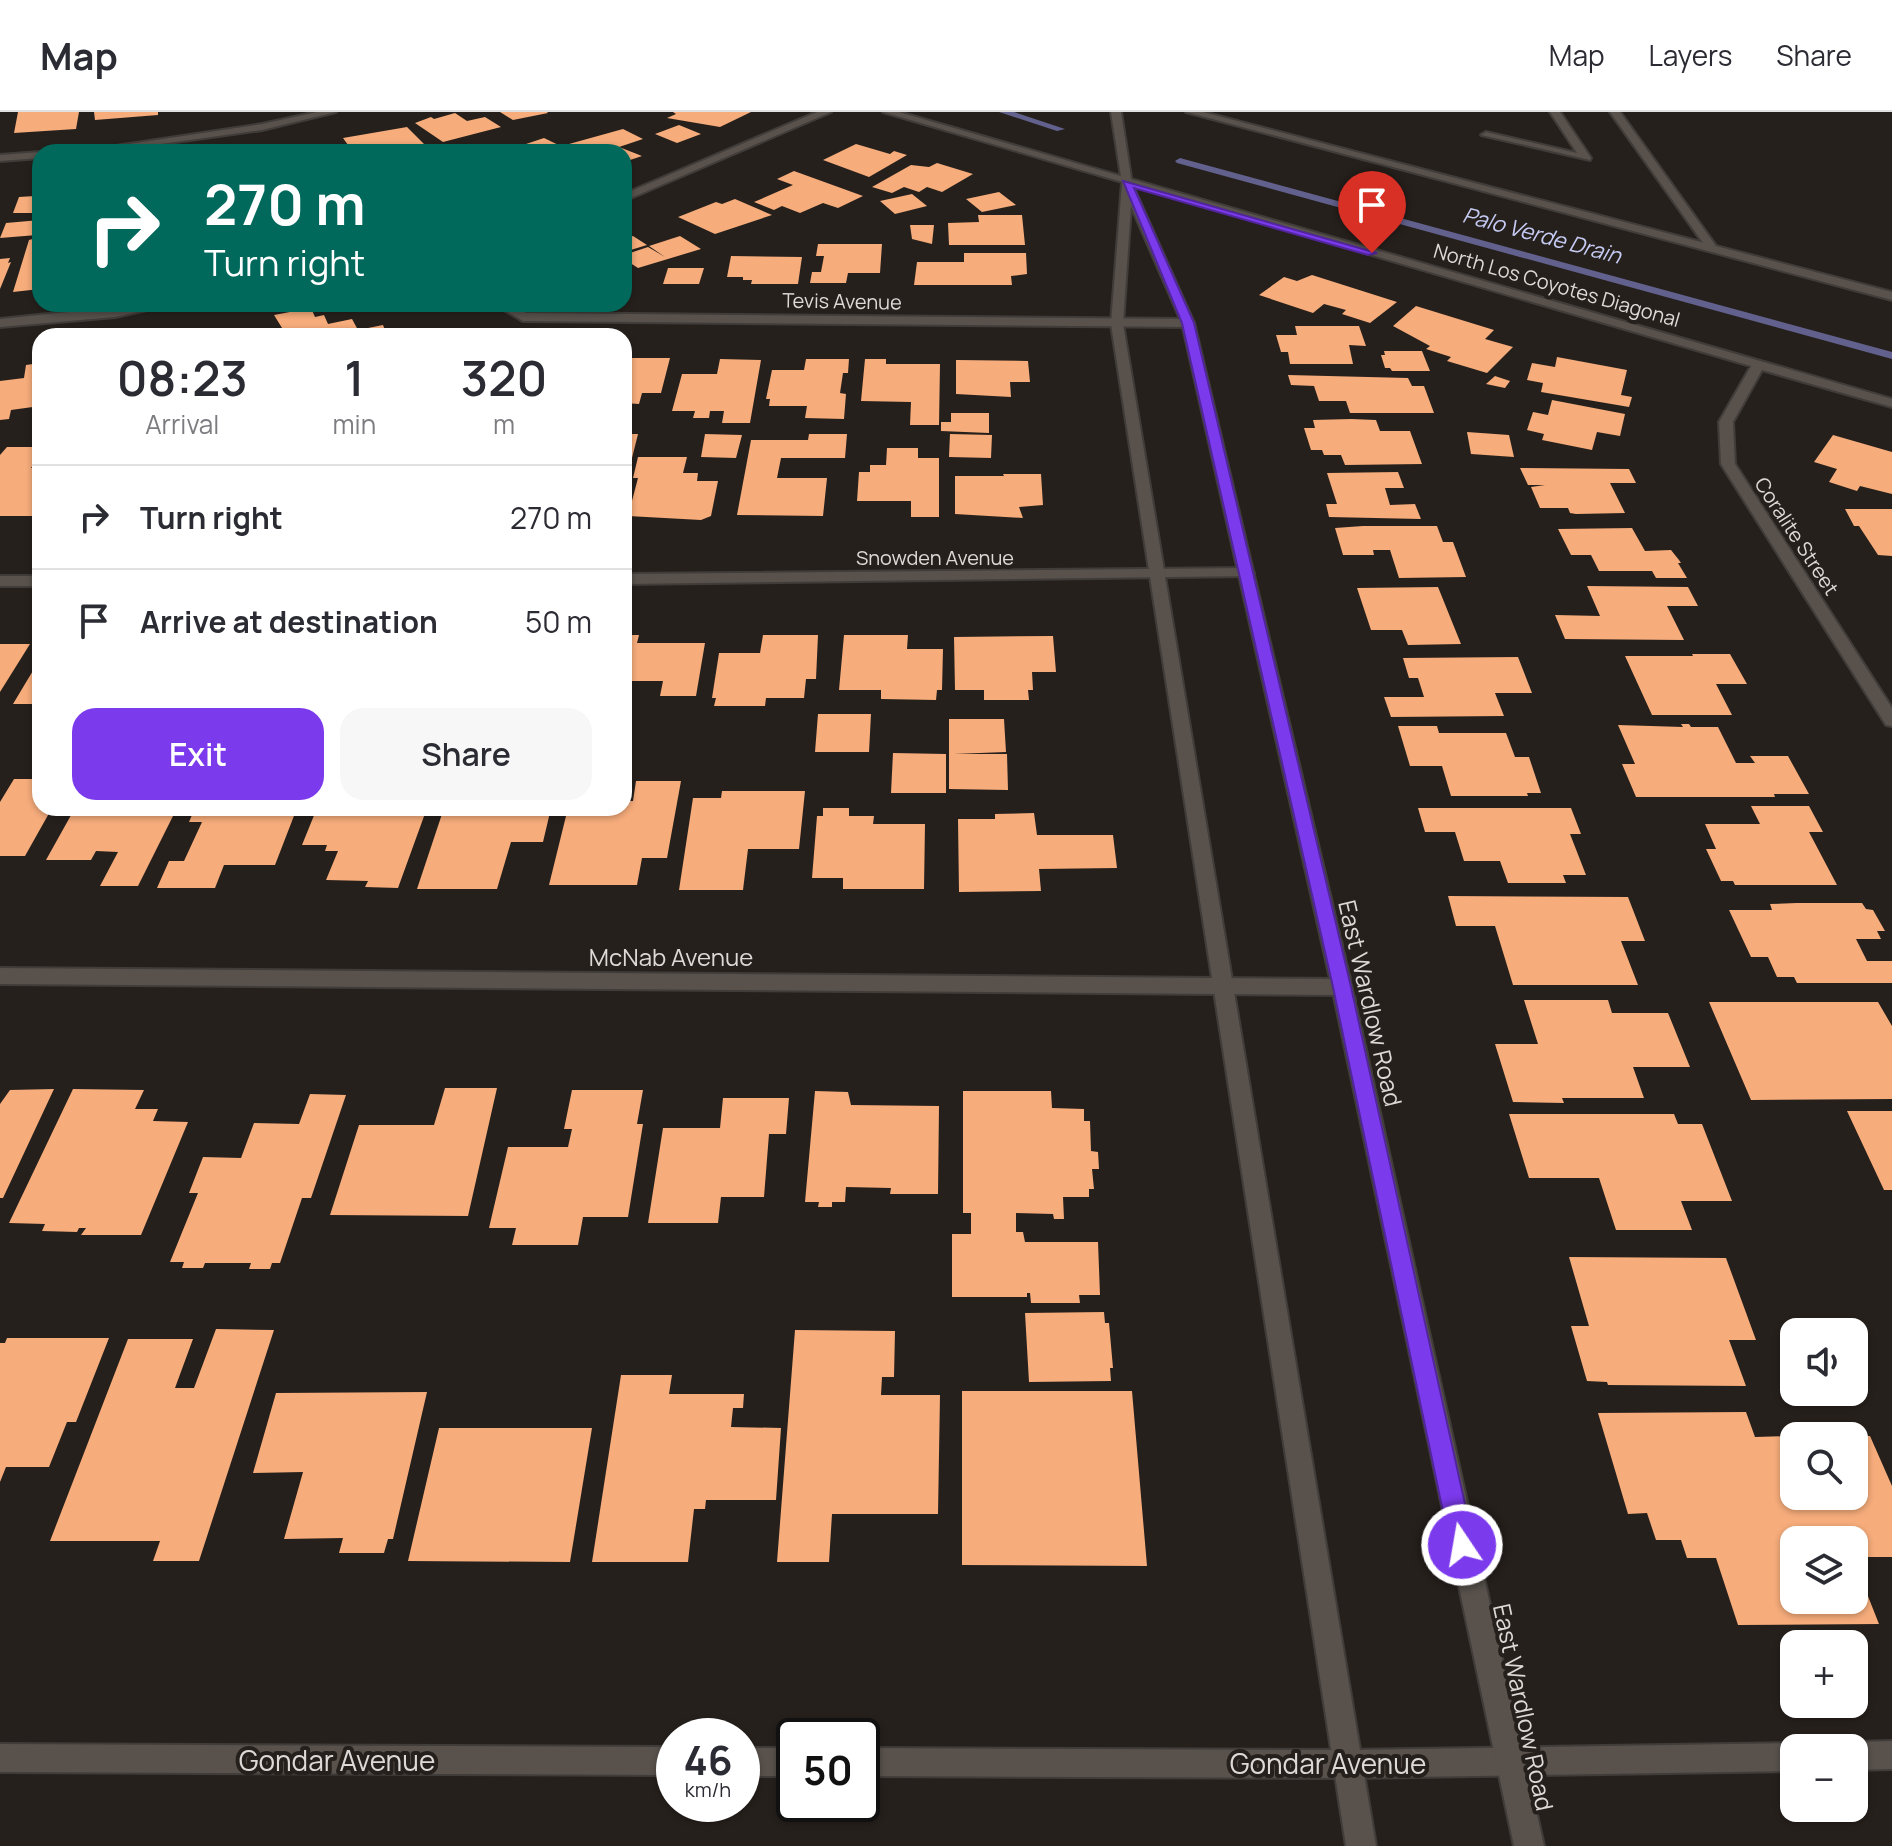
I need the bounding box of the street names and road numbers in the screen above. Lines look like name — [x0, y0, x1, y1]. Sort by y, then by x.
street label: North Los Coyotes Diagonal — [1431, 237, 1683, 333]
street label: Tevis Avenue — [782, 286, 902, 316]
street label: Coralite Street — [1749, 472, 1845, 600]
street label: Snowden Avenue — [856, 544, 1014, 571]
street label: East Wardlow Road — [1331, 897, 1411, 1109]
street label: McNab Avenue — [589, 940, 753, 973]
street label: East Wardlow Road — [1486, 1600, 1562, 1814]
street label: Gondar Avenue — [239, 1741, 435, 1779]
street label: Gondar Avenue — [1230, 1744, 1426, 1782]

